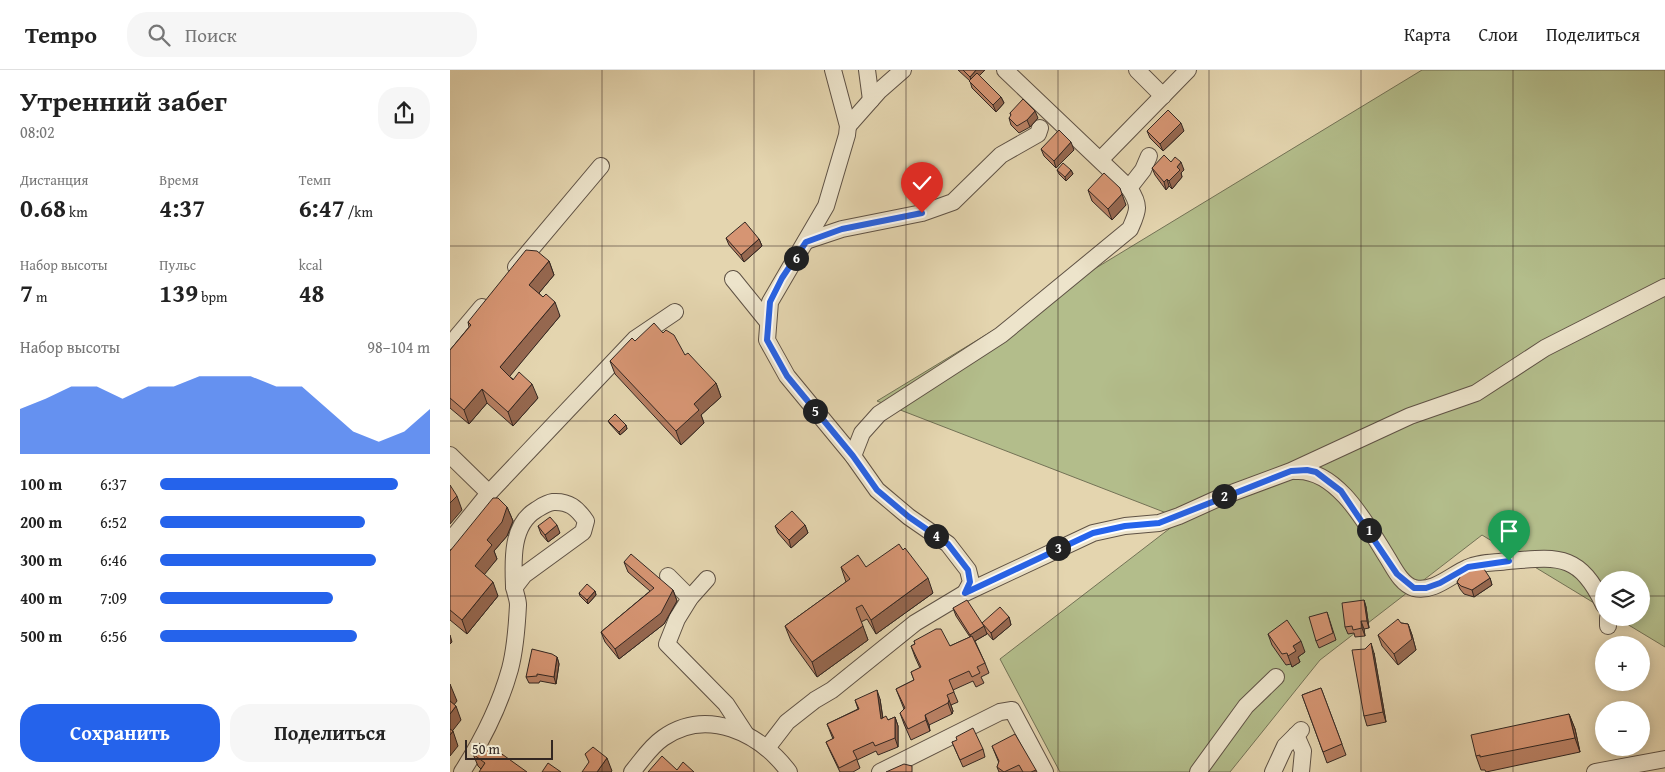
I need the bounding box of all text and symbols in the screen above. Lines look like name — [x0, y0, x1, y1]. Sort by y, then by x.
search box — [127, 12, 477, 57]
text: Tempo — [25, 17, 97, 52]
icon: search — [145, 21, 173, 49]
text: Поиск — [185, 21, 237, 49]
text: Карта — [1404, 21, 1451, 48]
text: Слои — [1479, 21, 1518, 48]
text: Поделиться — [1546, 21, 1640, 48]
text: Утренний забег — [20, 80, 227, 121]
button: share — [378, 87, 430, 139]
text: 08:02 — [20, 120, 55, 144]
pin — [901, 162, 943, 213]
icon: check — [908, 169, 936, 197]
text: Дистанция — [20, 170, 88, 190]
text: Время — [159, 170, 198, 190]
text: Темп — [299, 170, 331, 190]
text: 0.68 — [20, 190, 66, 226]
text: 4:37 — [159, 190, 205, 226]
text: 6:47 — [299, 190, 345, 226]
text: km — [66, 202, 88, 222]
text: /km — [345, 202, 373, 222]
pin: 6 — [784, 246, 808, 270]
text: 6 — [793, 248, 800, 268]
text: Набор высоты — [20, 255, 107, 275]
text: Пульс — [159, 255, 196, 275]
text: kcal — [299, 255, 323, 275]
text: 7 — [20, 275, 33, 311]
text: 139 — [159, 275, 198, 311]
text: 48 — [299, 275, 325, 311]
text: m — [33, 287, 47, 307]
text: bpm — [198, 287, 228, 307]
text: Набор высоты — [20, 335, 120, 359]
text: 98–104 m — [367, 335, 430, 359]
pin: 5 — [802, 398, 828, 424]
text: 5 — [812, 401, 819, 421]
text: 100 m — [20, 472, 62, 496]
text: 6:37 — [100, 472, 127, 496]
pin: 2 — [1212, 484, 1236, 508]
text: 2 — [1221, 486, 1228, 506]
text: 200 m — [20, 510, 62, 534]
text: 6:52 — [100, 510, 127, 534]
pin — [1488, 510, 1530, 561]
icon: arrive — [1495, 517, 1523, 545]
pin: 1 — [1356, 518, 1382, 542]
text: 1 — [1366, 520, 1373, 540]
pin: 4 — [924, 524, 948, 548]
text: 4 — [933, 526, 940, 546]
pin: 3 — [1046, 536, 1070, 560]
text: 3 — [1055, 538, 1062, 558]
text: 300 m — [20, 548, 62, 572]
text: 6:46 — [100, 548, 127, 572]
map controls — [1595, 571, 1650, 756]
button: layers — [1595, 571, 1650, 626]
text: 400 m — [20, 586, 62, 610]
text: 7:09 — [100, 586, 127, 610]
text: 500 m — [20, 624, 62, 648]
text: 6:56 — [100, 624, 127, 648]
button: + — [1595, 636, 1650, 691]
button: − — [1595, 701, 1650, 756]
button: Сохранить — [20, 704, 220, 762]
button: Поделиться — [230, 704, 430, 762]
scale bar — [465, 737, 552, 760]
text: 50 m — [472, 739, 500, 759]

